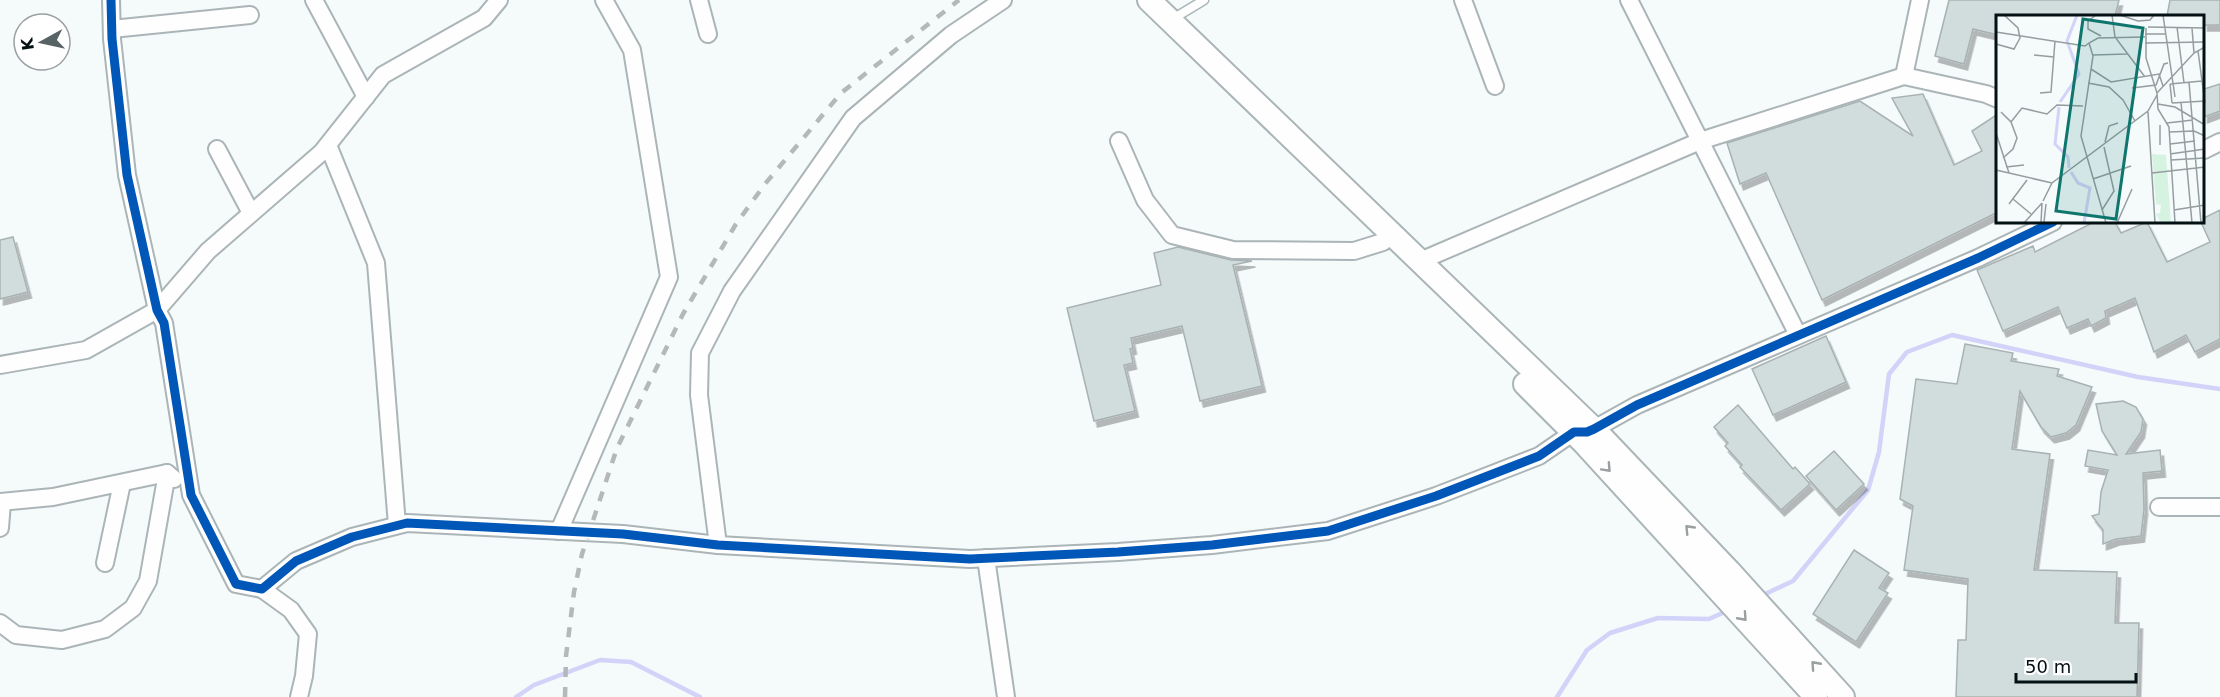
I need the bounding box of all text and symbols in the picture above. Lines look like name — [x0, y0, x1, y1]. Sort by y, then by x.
north arrow — [12, 12, 72, 72]
inset map — [1996, 15, 2205, 224]
text: K — [17, 36, 38, 51]
one-way arrow — [1600, 461, 1611, 471]
one-way arrow — [1685, 525, 1696, 535]
one-way arrow — [1736, 610, 1747, 621]
scale bar — [2016, 646, 2136, 684]
text: 50 m — [2025, 656, 2071, 677]
one-way arrow — [1811, 661, 1822, 672]

